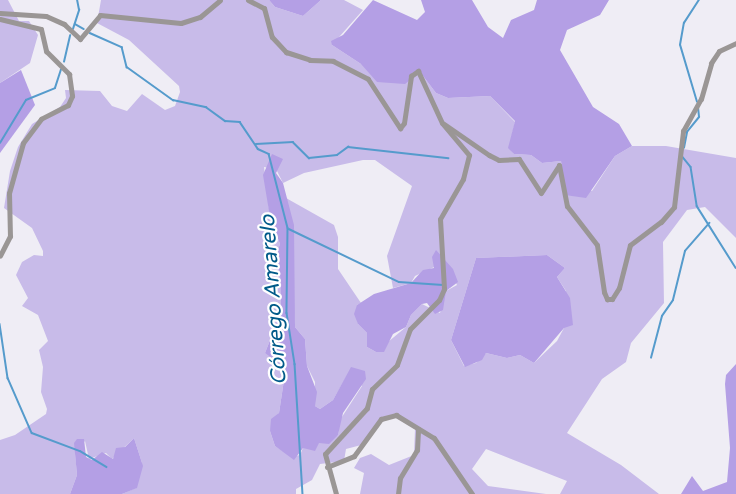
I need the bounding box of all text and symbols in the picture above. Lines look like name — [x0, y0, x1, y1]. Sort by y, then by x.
water label: Córrego Amarelo — [255, 214, 293, 386]

